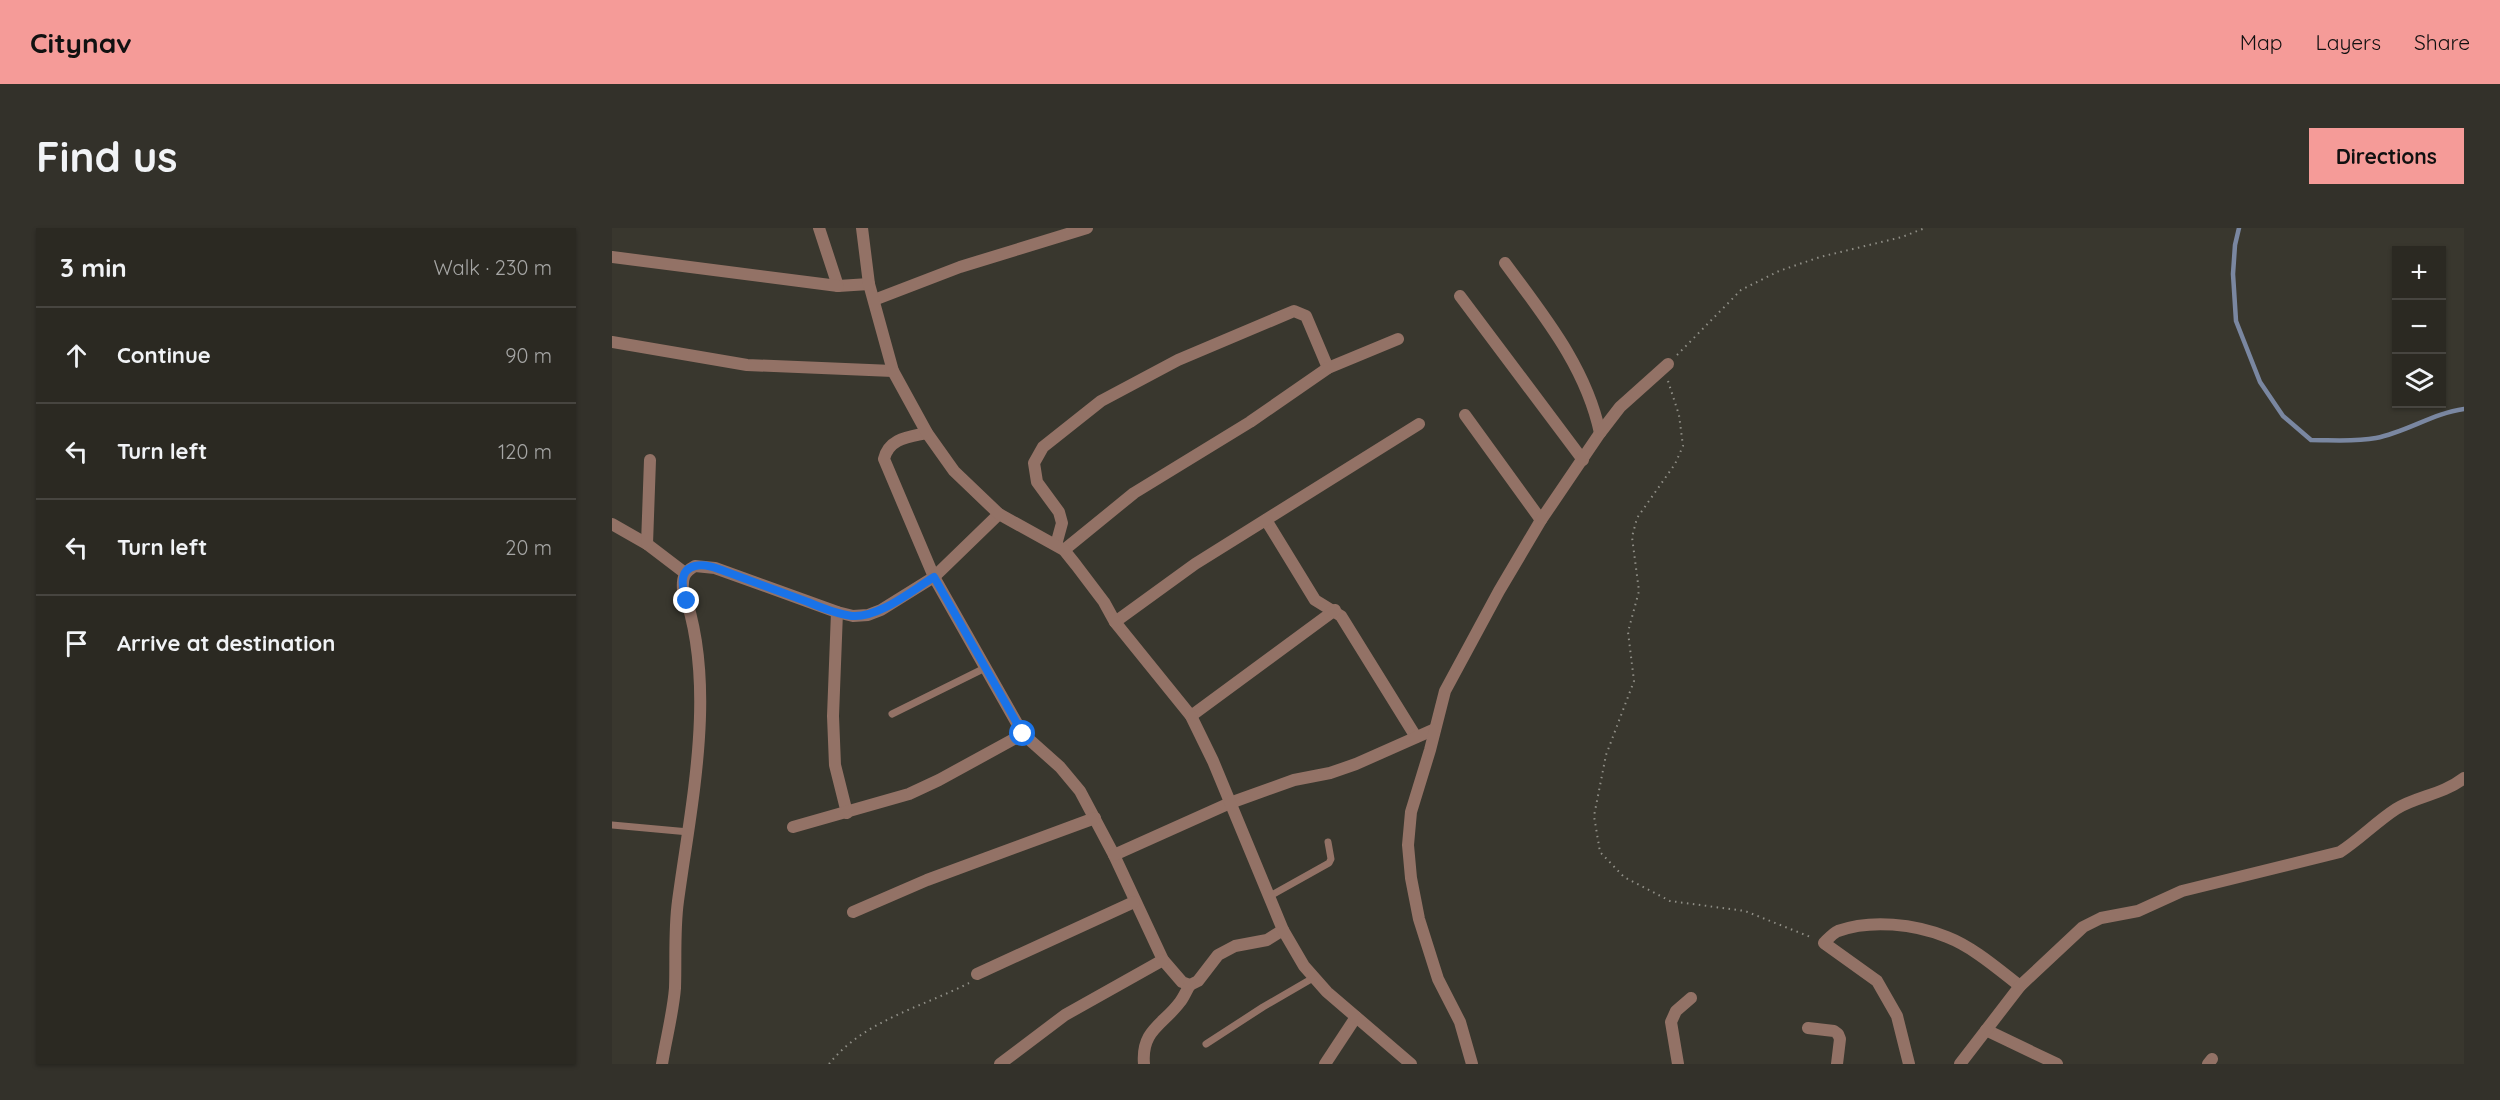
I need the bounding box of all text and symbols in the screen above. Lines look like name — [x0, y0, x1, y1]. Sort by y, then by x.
text: Citynav — [30, 25, 132, 60]
text: Map — [2240, 29, 2283, 55]
text: Layers — [2316, 29, 2381, 55]
text: Share — [2414, 29, 2470, 55]
button: Directions — [2309, 128, 2464, 184]
text: Find us — [36, 130, 178, 183]
map controls — [2392, 246, 2446, 408]
button: + — [2392, 246, 2446, 300]
text: 3 min — [60, 251, 127, 284]
text: Walk · 230 m — [433, 255, 552, 280]
button: − — [2392, 300, 2446, 354]
icon: ahead — [60, 339, 93, 372]
text: Continue — [117, 341, 211, 369]
text: 90 m — [505, 343, 552, 368]
button: layers — [2392, 354, 2446, 408]
icon: left — [60, 435, 93, 468]
text: Turn left — [117, 437, 207, 465]
text: 120 m — [498, 439, 552, 464]
icon: left — [60, 531, 93, 564]
text: Turn left — [117, 533, 207, 561]
text: 20 m — [505, 535, 552, 560]
route end — [673, 587, 699, 613]
icon: arrive — [60, 627, 93, 660]
text: Arrive at destination — [117, 629, 335, 657]
route start — [1009, 720, 1035, 746]

